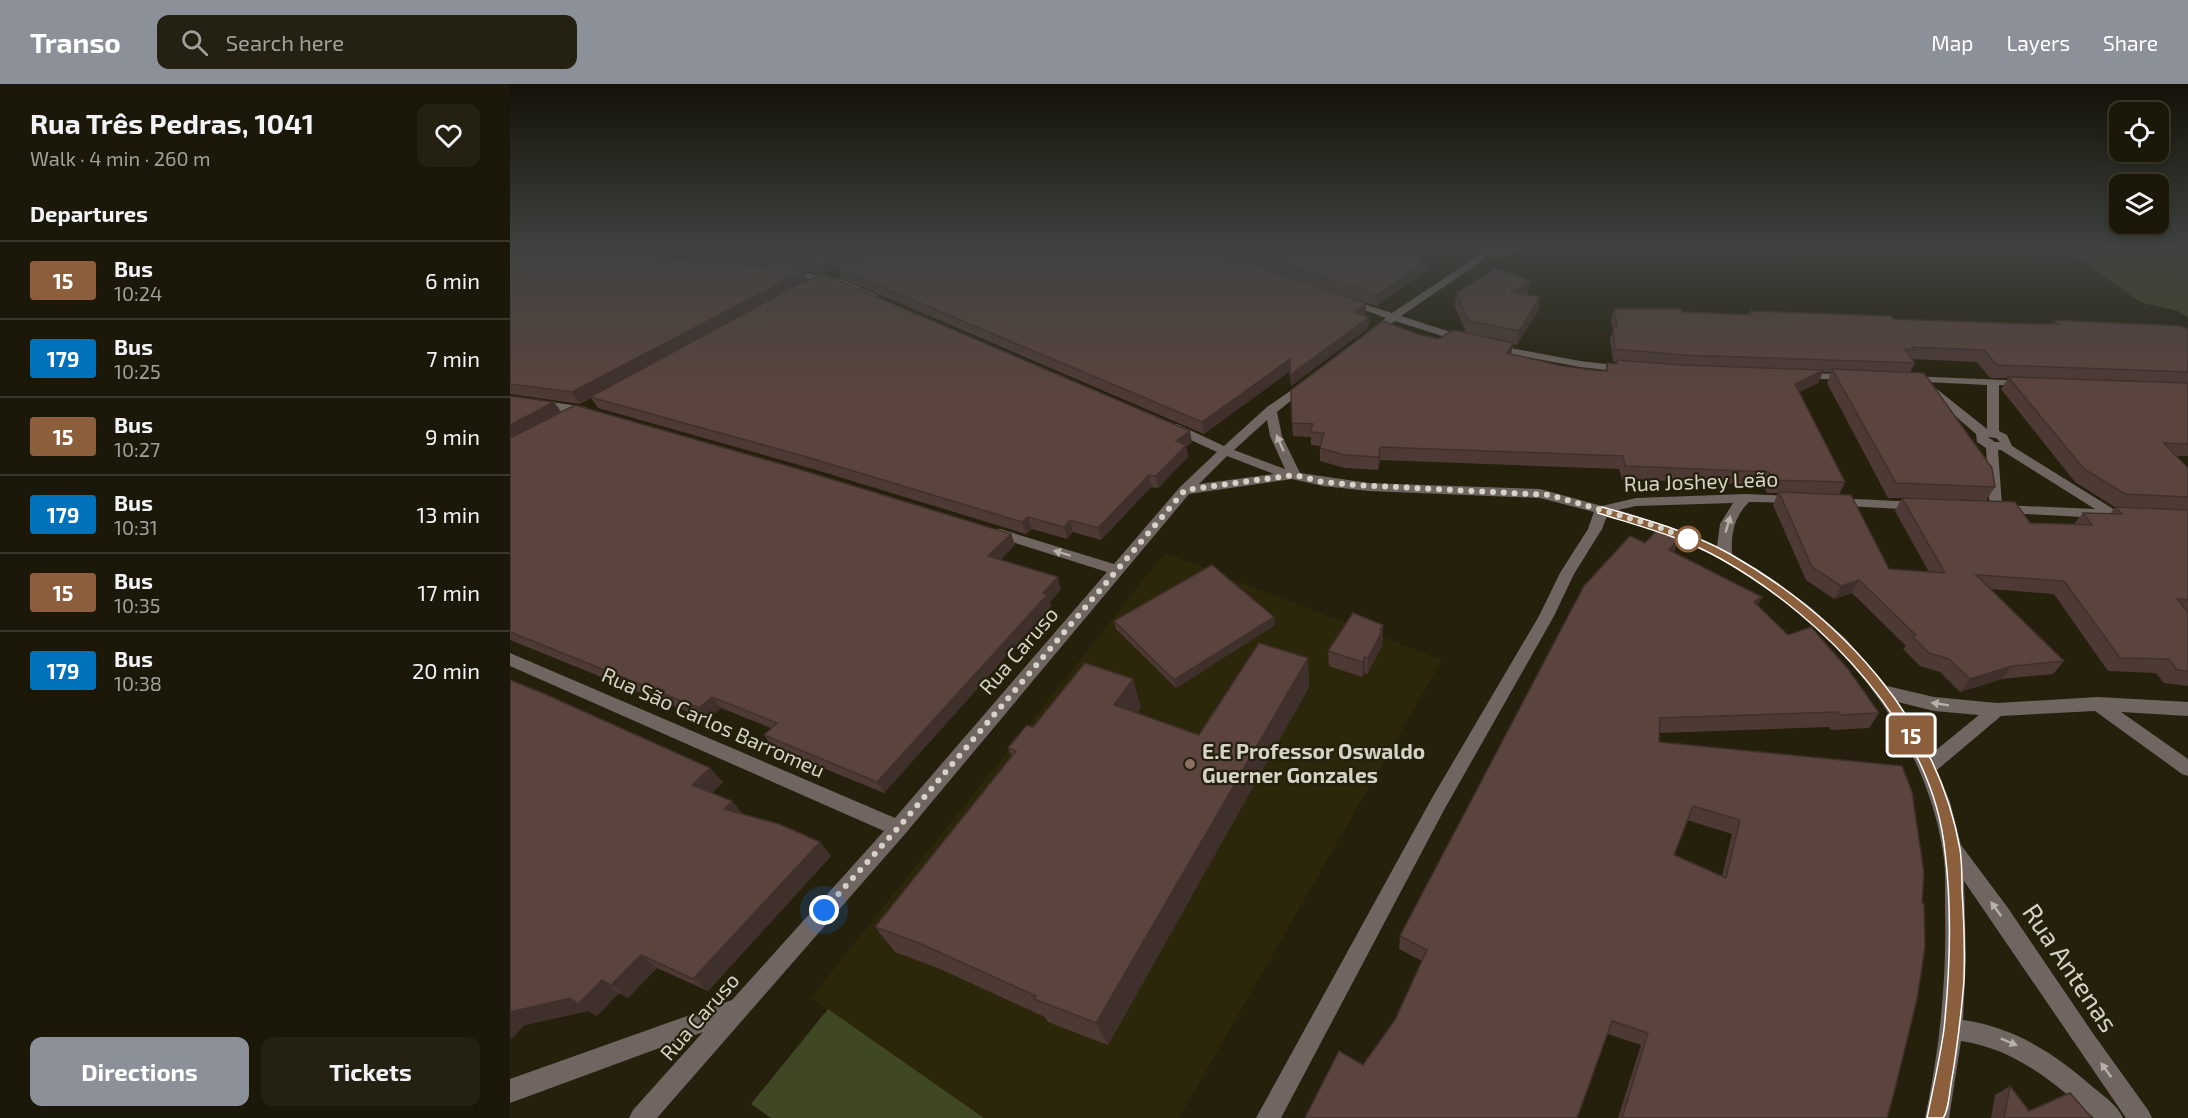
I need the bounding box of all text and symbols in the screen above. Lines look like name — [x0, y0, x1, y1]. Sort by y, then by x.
search box — [157, 15, 577, 69]
text: Transo — [30, 25, 121, 59]
icon: search — [178, 26, 211, 59]
text: Search here — [226, 29, 344, 55]
text: Map — [1931, 30, 1973, 55]
text: Layers — [2006, 30, 2070, 55]
text: Share — [2103, 30, 2158, 55]
map controls — [2109, 102, 2169, 234]
button: locate — [2109, 102, 2169, 162]
button: heart — [417, 104, 480, 167]
text: Rua Três Pedras, 1041 — [30, 106, 314, 140]
text: Walk · 4 min · 260 m — [30, 146, 210, 170]
button: layers — [2109, 174, 2169, 234]
text: Departures — [30, 200, 148, 226]
text: Bus — [114, 255, 153, 281]
text: 6 min — [425, 267, 480, 293]
text: 15 — [53, 268, 73, 293]
text: 10:24 — [114, 281, 162, 305]
text: Bus — [114, 333, 153, 359]
text: 7 min — [426, 345, 480, 371]
text: 179 — [47, 346, 79, 371]
text: 10:25 — [114, 359, 161, 383]
text: Bus — [114, 411, 153, 437]
text: 9 min — [425, 423, 480, 449]
text: 15 — [53, 424, 73, 449]
one-way arrow — [1276, 435, 1285, 452]
text: 10:27 — [114, 437, 160, 461]
street label: Rua Joshey Leão — [1623, 465, 1779, 496]
text: Bus — [114, 489, 153, 515]
text: 13 min — [417, 501, 480, 527]
text: 179 — [47, 502, 79, 527]
text: 10:31 — [114, 515, 158, 539]
one-way arrow — [1723, 515, 1733, 533]
unlabelled marker — [1675, 526, 1701, 552]
one-way arrow — [1053, 548, 1071, 557]
text: Bus — [114, 567, 153, 593]
text: 17 min — [418, 579, 480, 605]
text: 15 — [53, 580, 73, 605]
text: 10:35 — [114, 593, 161, 617]
street label: Rua Caruso — [973, 601, 1063, 699]
text: Bus — [114, 645, 153, 671]
text: 20 min — [412, 657, 480, 683]
text: 179 — [47, 658, 79, 683]
street label: Rua São Carlos Barromeu — [598, 661, 829, 782]
text: 10:38 — [114, 671, 162, 695]
one-way arrow — [1930, 700, 1949, 709]
line badge: 15 — [1884, 716, 1938, 754]
text: 15 — [1901, 723, 1921, 748]
place label: E.E Professor Oswaldo Guerner Gonzales — [1202, 738, 1425, 787]
marker: E.E Professor Oswaldo Guerner Gonzales — [1183, 757, 1197, 771]
your location — [809, 895, 839, 925]
street label: Rua Antenas — [2017, 897, 2125, 1037]
one-way arrow — [1990, 902, 2002, 918]
street label: Rua Caruso — [654, 967, 744, 1065]
button: Directions — [30, 1037, 249, 1106]
button: Tickets — [261, 1037, 480, 1106]
one-way arrow — [2000, 1037, 2018, 1047]
one-way arrow — [2100, 1063, 2112, 1079]

